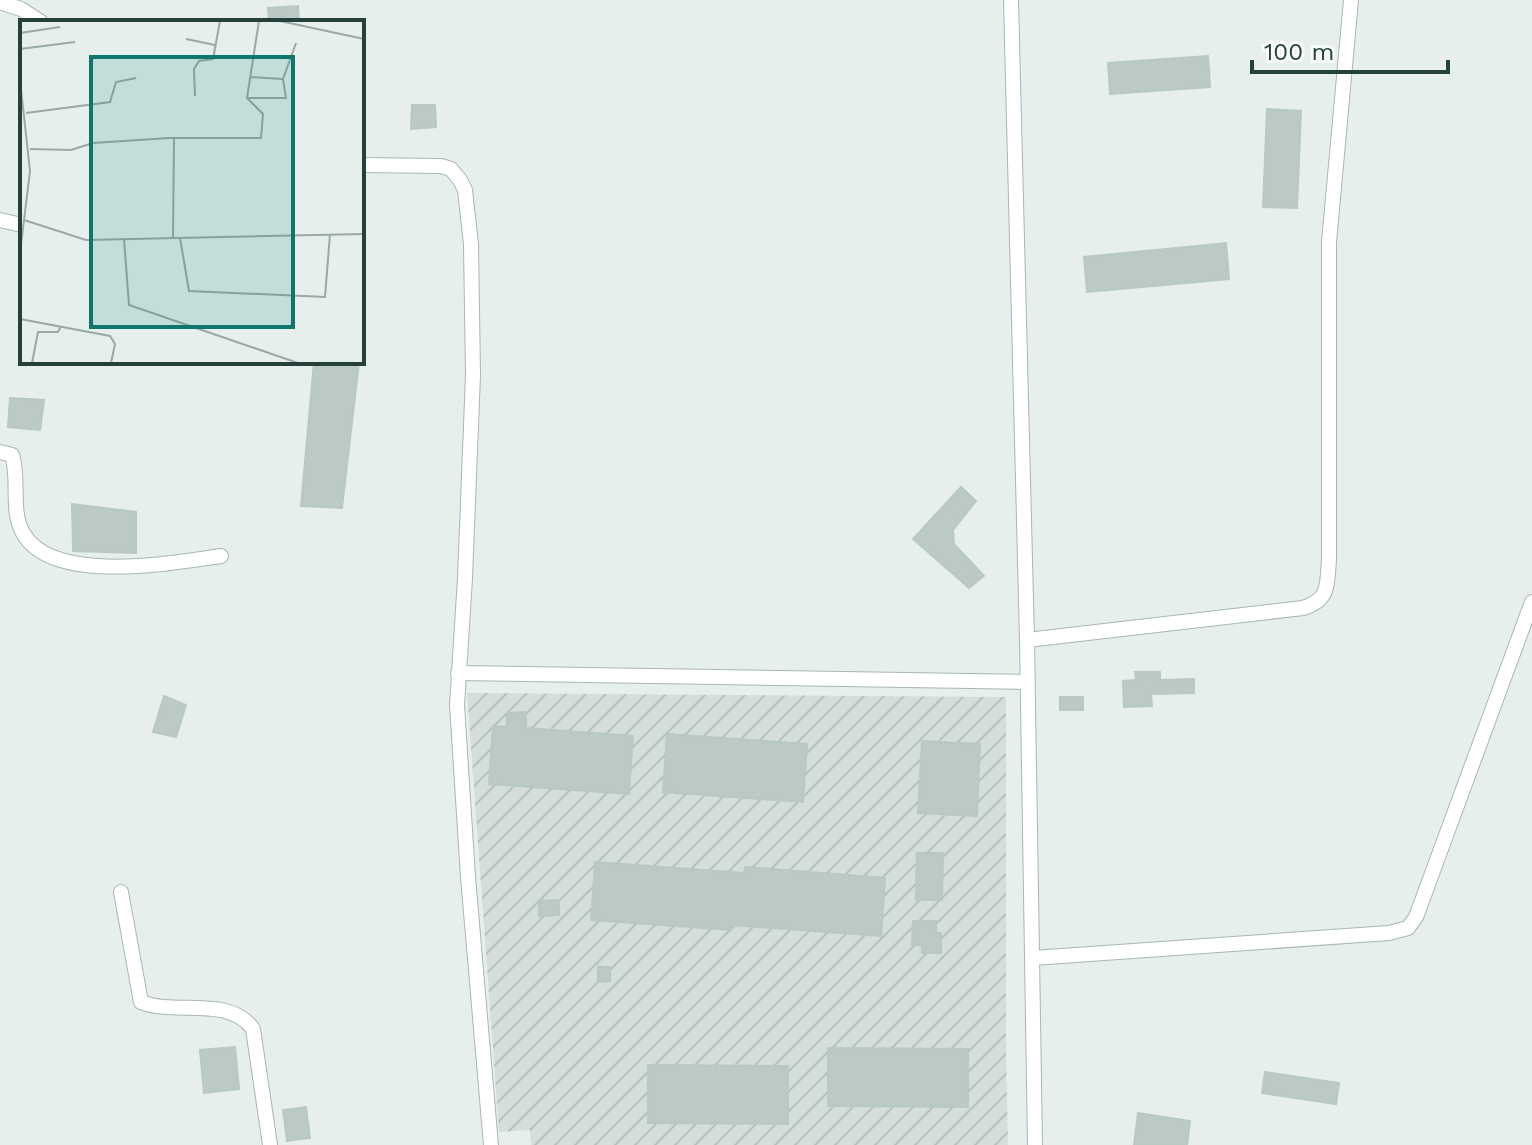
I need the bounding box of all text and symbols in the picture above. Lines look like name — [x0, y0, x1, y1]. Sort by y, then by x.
inset map — [20, 20, 364, 364]
scale bar — [1252, 24, 1448, 74]
text: 100 m — [1264, 38, 1334, 66]

